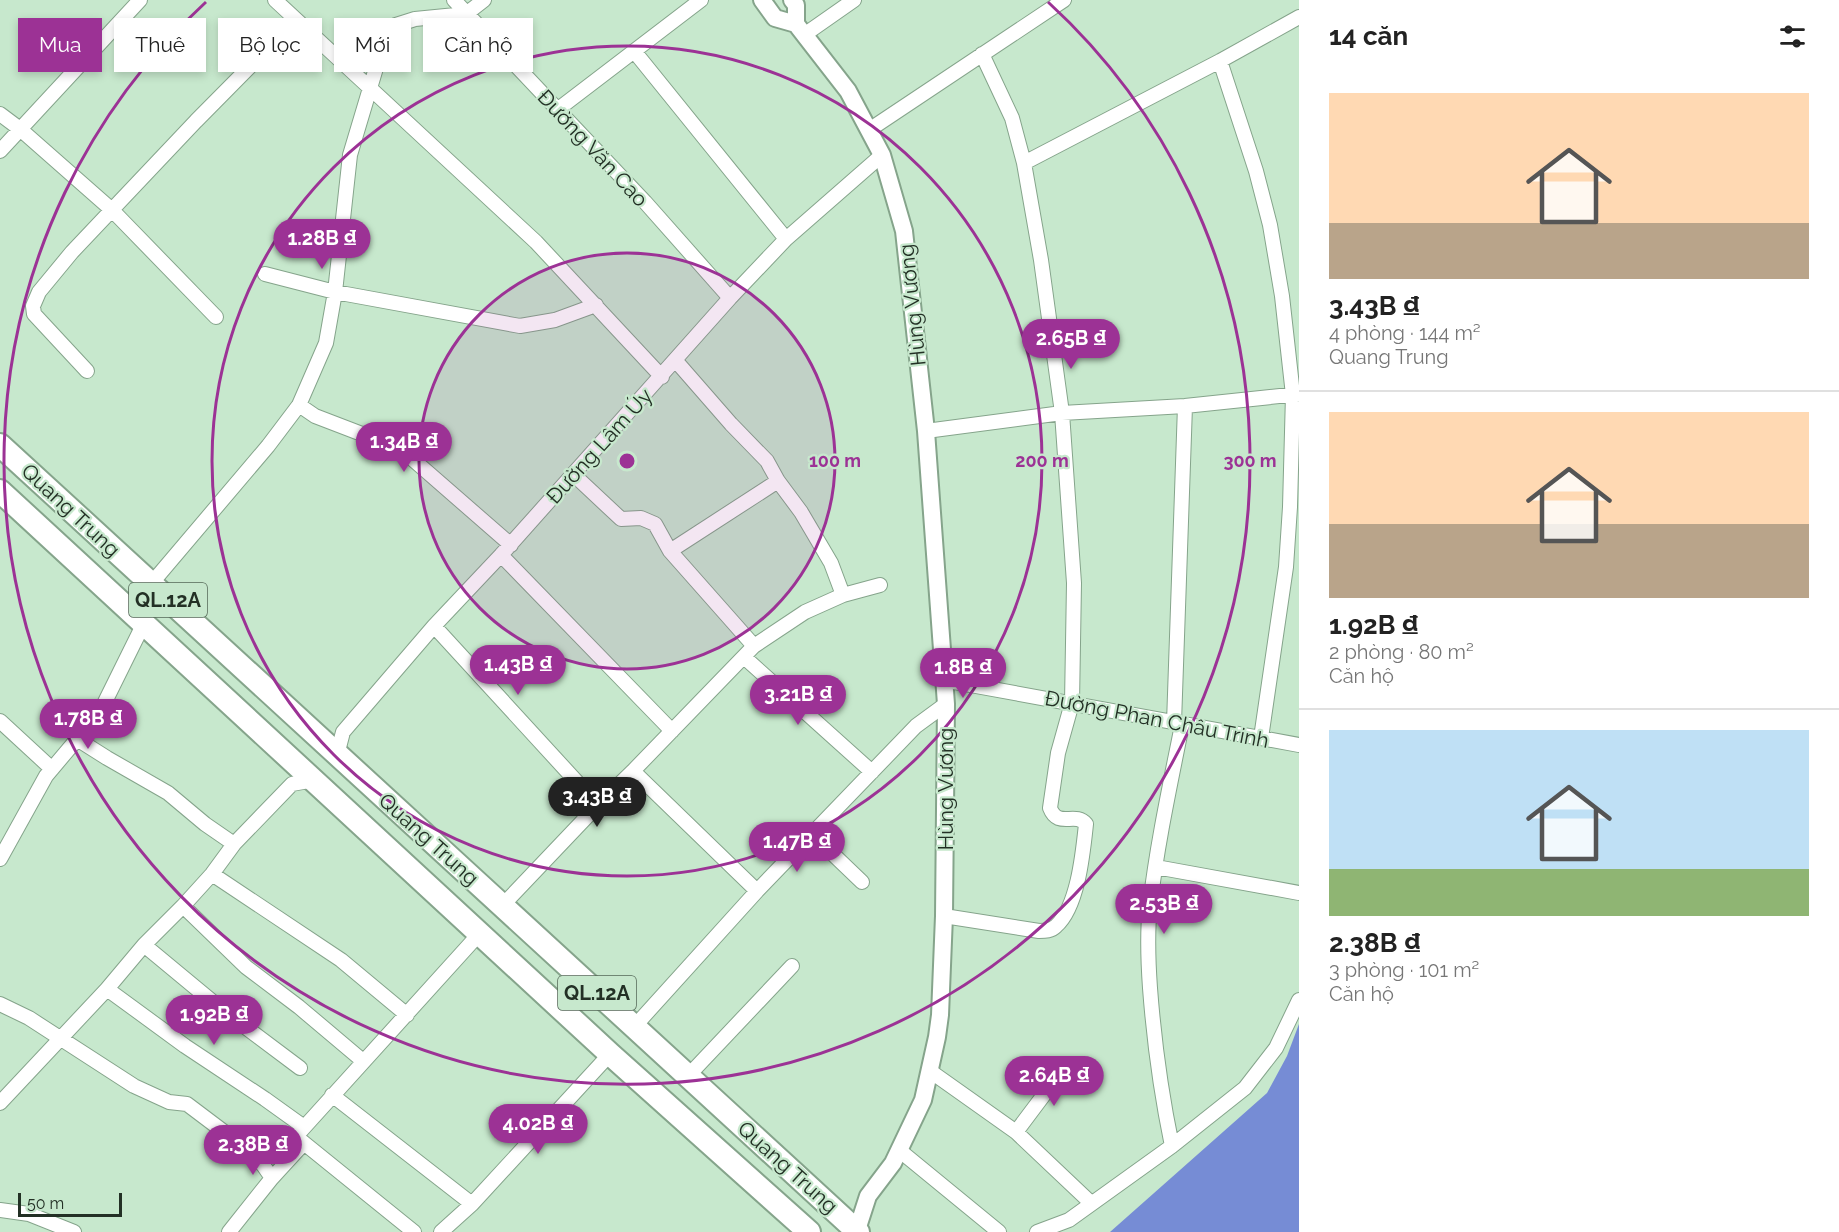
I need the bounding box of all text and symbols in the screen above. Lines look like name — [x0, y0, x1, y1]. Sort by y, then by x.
chip: Mua — [18, 18, 102, 72]
chip: Thuê — [114, 18, 206, 72]
chip: Bộ lọc — [218, 18, 322, 72]
chip: Mới — [334, 18, 411, 72]
chip: Căn hộ — [423, 18, 533, 72]
icon: filters — [1776, 20, 1809, 53]
text: 14 căn — [1329, 21, 1408, 51]
street label: Đường Văn Cao — [533, 84, 653, 212]
icon: home — [1515, 132, 1623, 240]
pin: 1.28B ₫ — [267, 219, 377, 270]
text: 1.28B ₫ — [287, 226, 357, 250]
street label: Hùng Vương — [893, 243, 931, 367]
text: 3.43B ₫ — [1329, 291, 1419, 321]
pin: 2.65B ₫ — [1016, 319, 1126, 370]
text: 4 phòng · 144 m² — [1329, 321, 1481, 345]
text: 2.65B ₫ — [1036, 326, 1106, 350]
text: Quang Trung — [1329, 345, 1449, 369]
street label: Đường Lâm Úy — [541, 383, 657, 509]
pin: 1.34B ₫ — [349, 422, 459, 473]
text: 1.34B ₫ — [370, 429, 438, 453]
text: 100 m — [809, 450, 861, 471]
text: 200 m — [1015, 450, 1069, 471]
text: 300 m — [1223, 450, 1277, 471]
centre of rings — [617, 451, 637, 471]
icon: home — [1515, 451, 1623, 559]
street label: Quang Trung — [17, 458, 125, 562]
road number: QL.12A — [129, 583, 207, 617]
text: 1.92B ₫ — [1329, 610, 1418, 640]
text: 2 phòng · 80 m² — [1329, 640, 1474, 664]
pin: 1.43B ₫ — [463, 645, 573, 696]
pin: 1.8B ₫ — [914, 648, 1012, 699]
text: 1.43B ₫ — [484, 652, 552, 676]
text: 1.8B ₫ — [934, 655, 992, 679]
text: Căn hộ — [1329, 664, 1394, 688]
pin: 3.21B ₫ — [743, 675, 853, 726]
text: 3.21B ₫ — [764, 682, 832, 706]
street label: Đường Phan Châu Trinh — [1043, 685, 1271, 753]
pin: 1.78B ₫ — [33, 699, 143, 750]
text: 1.78B ₫ — [54, 706, 122, 730]
street label: Hùng Vương — [933, 728, 958, 850]
icon: home — [1515, 769, 1623, 877]
pin: 3.43B ₫ — [542, 777, 652, 828]
text: 3.43B ₫ — [562, 784, 632, 808]
street label: Quang Trung — [374, 788, 484, 890]
pin: 1.47B ₫ — [742, 822, 852, 873]
text: 1.47B ₫ — [763, 829, 831, 853]
pin: 2.53B ₫ — [1109, 884, 1219, 935]
text: 2.53B ₫ — [1129, 891, 1199, 915]
text: 2.38B ₫ — [1329, 928, 1420, 958]
text: 3 phòng · 101 m² — [1329, 958, 1479, 982]
road number: QL.12A — [558, 976, 636, 1010]
text: Căn hộ — [1329, 982, 1394, 1006]
pin: 1.92B ₫ — [159, 995, 269, 1046]
text: 1.92B ₫ — [180, 1002, 248, 1026]
pin: 2.64B ₫ — [999, 1056, 1109, 1107]
text: 2.64B ₫ — [1019, 1063, 1089, 1087]
pin: 4.02B ₫ — [483, 1104, 593, 1155]
text: 4.02B ₫ — [503, 1111, 573, 1135]
street label: Quang Trung — [733, 1116, 843, 1218]
pin: 2.38B ₫ — [198, 1125, 308, 1176]
text: 2.38B ₫ — [218, 1132, 288, 1156]
scale bar — [18, 1190, 122, 1218]
text: 50 m — [27, 1194, 64, 1213]

